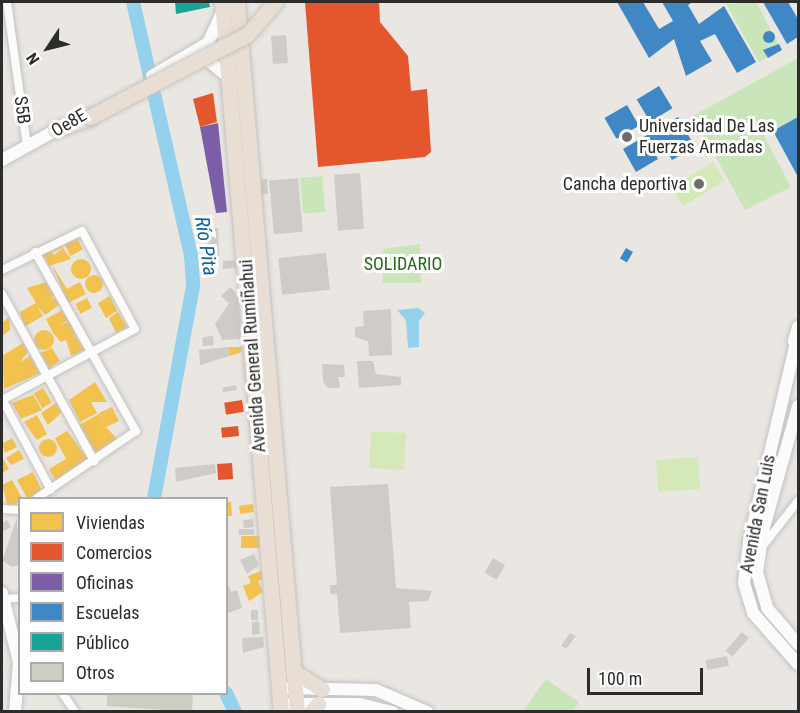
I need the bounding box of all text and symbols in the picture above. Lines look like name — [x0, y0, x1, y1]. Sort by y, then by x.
north arrow — [18, 18, 78, 78]
text: N — [22, 49, 43, 68]
street label: S5B — [9, 95, 35, 125]
street label: Oe8E — [48, 104, 90, 142]
place label: Universidad De Las Fuerzas Armadas — [639, 116, 775, 158]
marker: Universidad De Las Fuerzas Armadas — [620, 130, 634, 144]
place label: Cancha deportiva — [563, 173, 687, 195]
marker: Cancha deportiva — [692, 177, 706, 191]
water label: Río Pita — [190, 215, 222, 277]
park label: SOLIDARIO — [364, 253, 442, 275]
street label: Avenida General Rumiñahui — [235, 259, 271, 453]
street label: Avenida San Luis — [736, 453, 780, 575]
legend — [18, 497, 228, 695]
text: Viviendas — [76, 512, 145, 533]
text: Comercios — [76, 542, 152, 563]
text: Oficinas — [76, 572, 134, 593]
text: Escuelas — [76, 602, 140, 623]
text: Público — [76, 632, 129, 653]
scale bar — [590, 656, 706, 694]
text: Otros — [76, 662, 115, 683]
text: 100 m — [598, 668, 642, 689]

